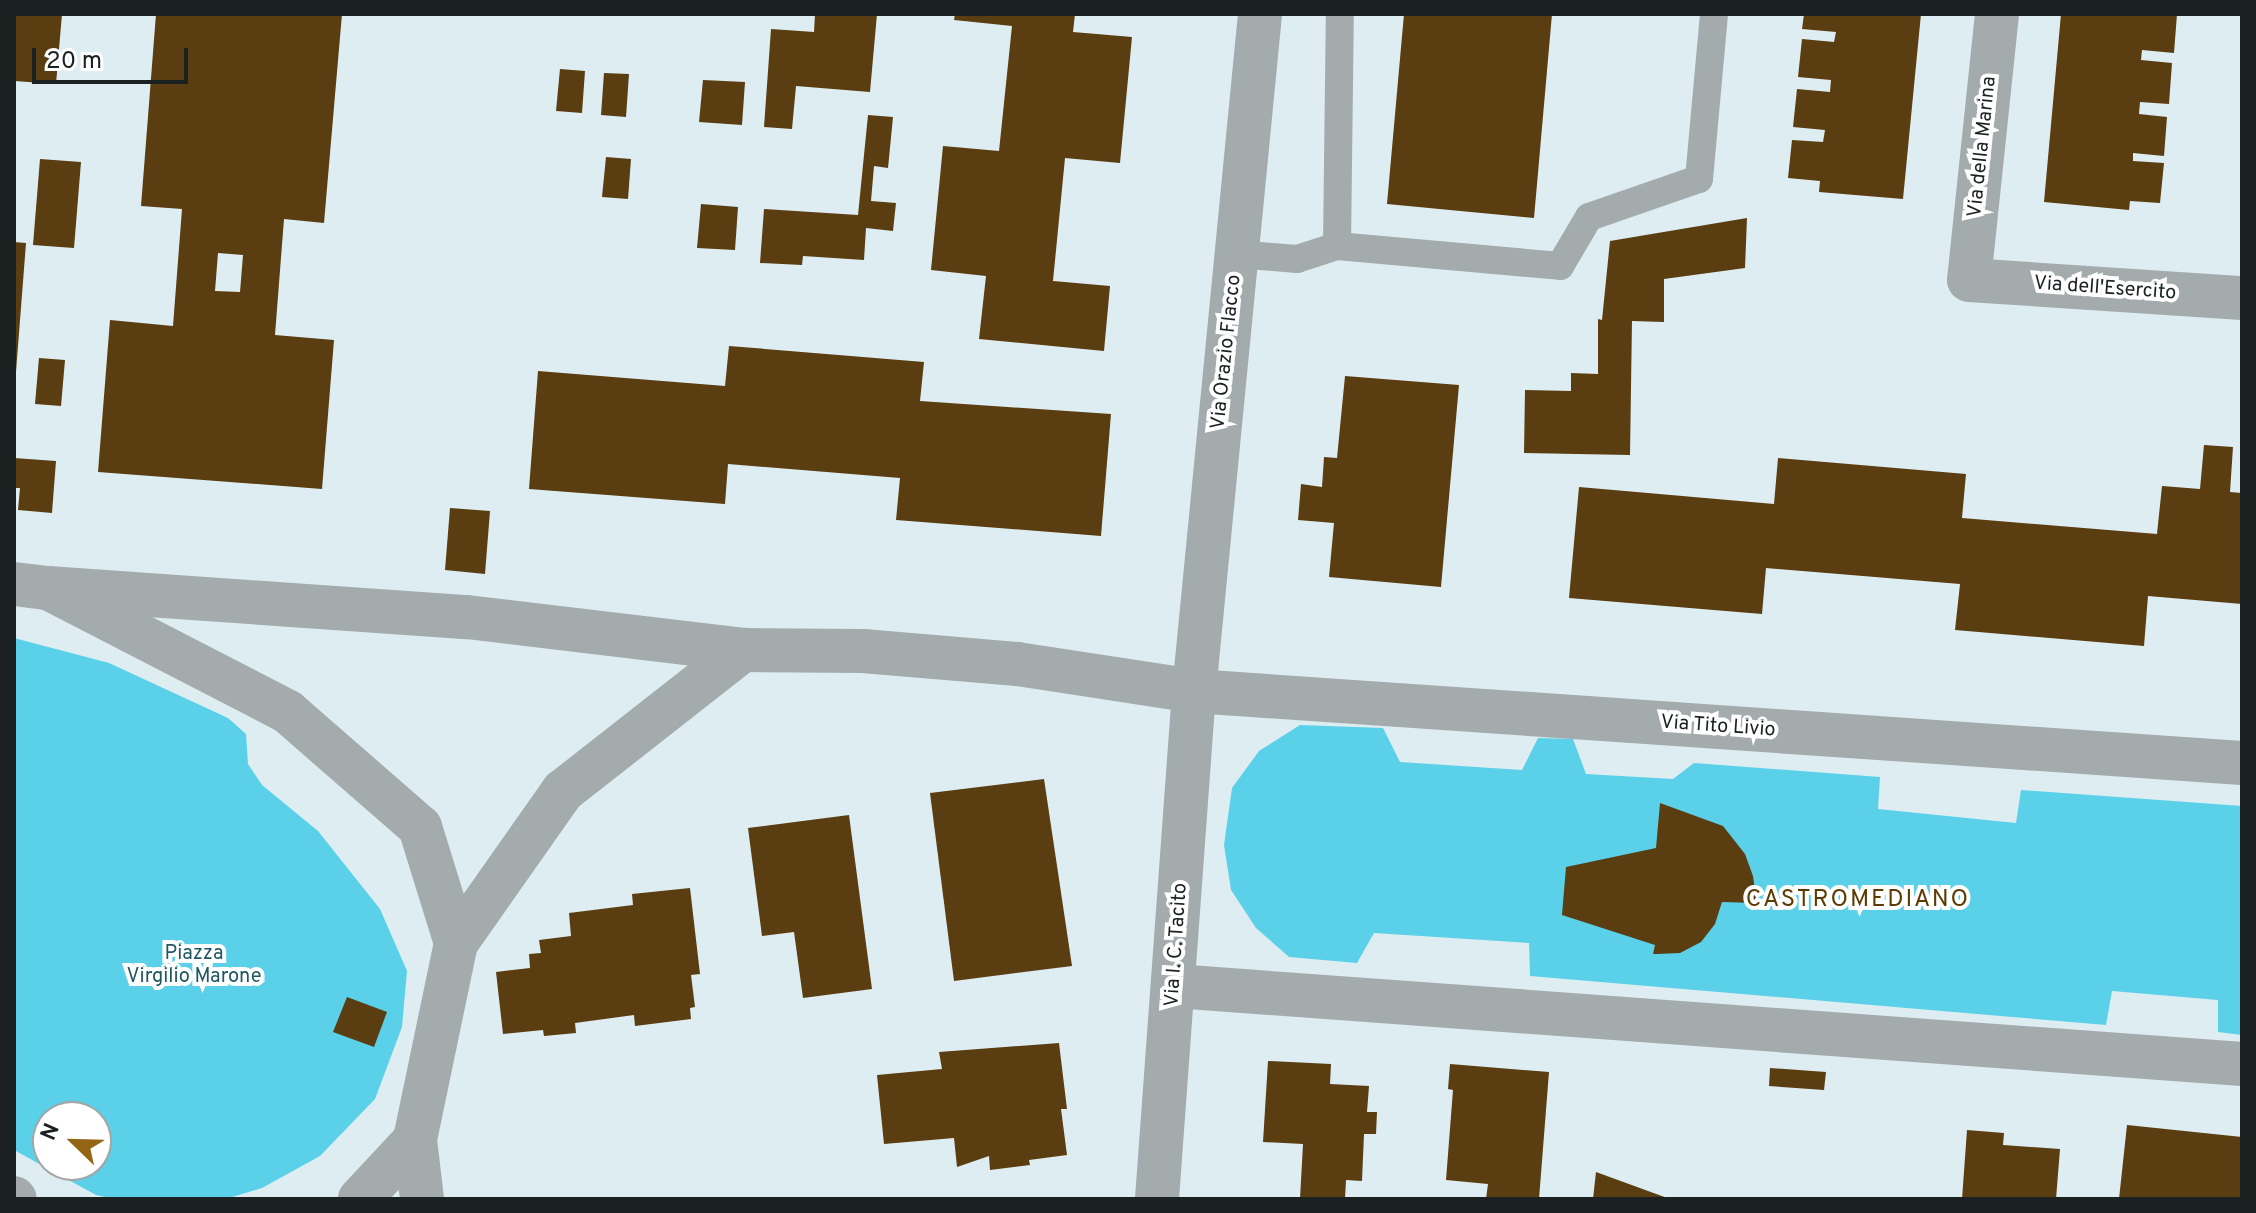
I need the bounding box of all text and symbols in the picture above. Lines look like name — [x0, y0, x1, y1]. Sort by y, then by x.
scale bar — [36, 32, 192, 82]
text: 20 m — [46, 47, 102, 77]
street label: Via della Marina — [1964, 75, 2002, 219]
street label: Via dell'Esercito — [2033, 272, 2177, 306]
street label: Via Orazio Flacco — [1207, 273, 1247, 431]
street label: Via Tito Livio — [1659, 711, 1777, 743]
street label: Via I. C. Tacito — [1161, 882, 1193, 1008]
district label: CASTROMEDIANO — [1746, 887, 1970, 915]
park label: Piazza Virgilio Marone — [127, 942, 261, 989]
north arrow — [32, 1101, 112, 1181]
text: N — [36, 1120, 67, 1145]

